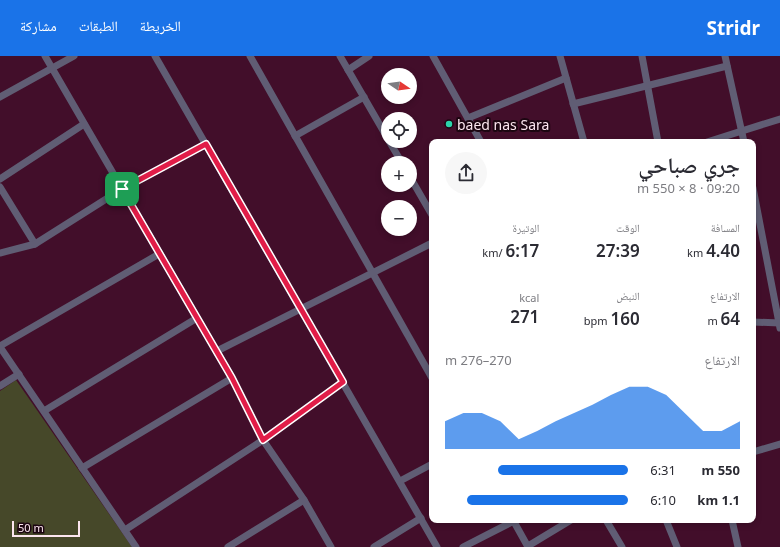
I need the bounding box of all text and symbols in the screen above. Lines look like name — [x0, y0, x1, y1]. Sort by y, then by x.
text: Stridr — [707, 15, 760, 41]
text: مشاركة — [20, 16, 57, 35]
text: الطبقات — [79, 16, 118, 35]
text: الخريطة — [140, 16, 181, 35]
north arrow — [381, 68, 417, 104]
map controls — [381, 68, 417, 236]
button: locate — [381, 112, 417, 148]
place label: baed nas Sara — [457, 115, 549, 134]
marker: baed nas Sara — [444, 119, 454, 129]
text: جري صباحي — [638, 149, 740, 179]
button: share — [445, 152, 487, 194]
button: + — [381, 156, 417, 192]
pin — [105, 172, 139, 206]
icon: arrive — [111, 178, 133, 200]
text: 09:20 · 8 × 550 m — [637, 179, 740, 197]
button: − — [381, 200, 417, 236]
text: الوتيرة — [513, 220, 539, 235]
text: الوقت — [616, 220, 640, 235]
text: المسافة — [711, 220, 740, 235]
text: 6:17 — [505, 239, 539, 262]
text: 27:39 — [596, 239, 640, 262]
text: 4.40 — [706, 239, 740, 262]
text: /km — [482, 245, 505, 260]
text: km — [687, 245, 706, 260]
text: النبض — [616, 288, 640, 303]
text: الارتفاع — [710, 288, 740, 303]
text: kcal — [519, 290, 539, 305]
text: 271 — [510, 305, 539, 328]
text: 160 — [610, 307, 640, 330]
text: 64 — [721, 307, 740, 330]
text: bpm — [584, 313, 610, 328]
text: m — [707, 313, 721, 328]
text: 270–276 m — [445, 351, 512, 369]
text: الارتفاع — [705, 351, 740, 369]
text: 6:31 — [650, 461, 676, 479]
text: 550 m — [702, 461, 740, 479]
text: 6:10 — [650, 491, 676, 509]
text: 1.1 km — [697, 491, 740, 509]
scale bar — [12, 519, 80, 538]
text: 50 m — [18, 520, 44, 535]

